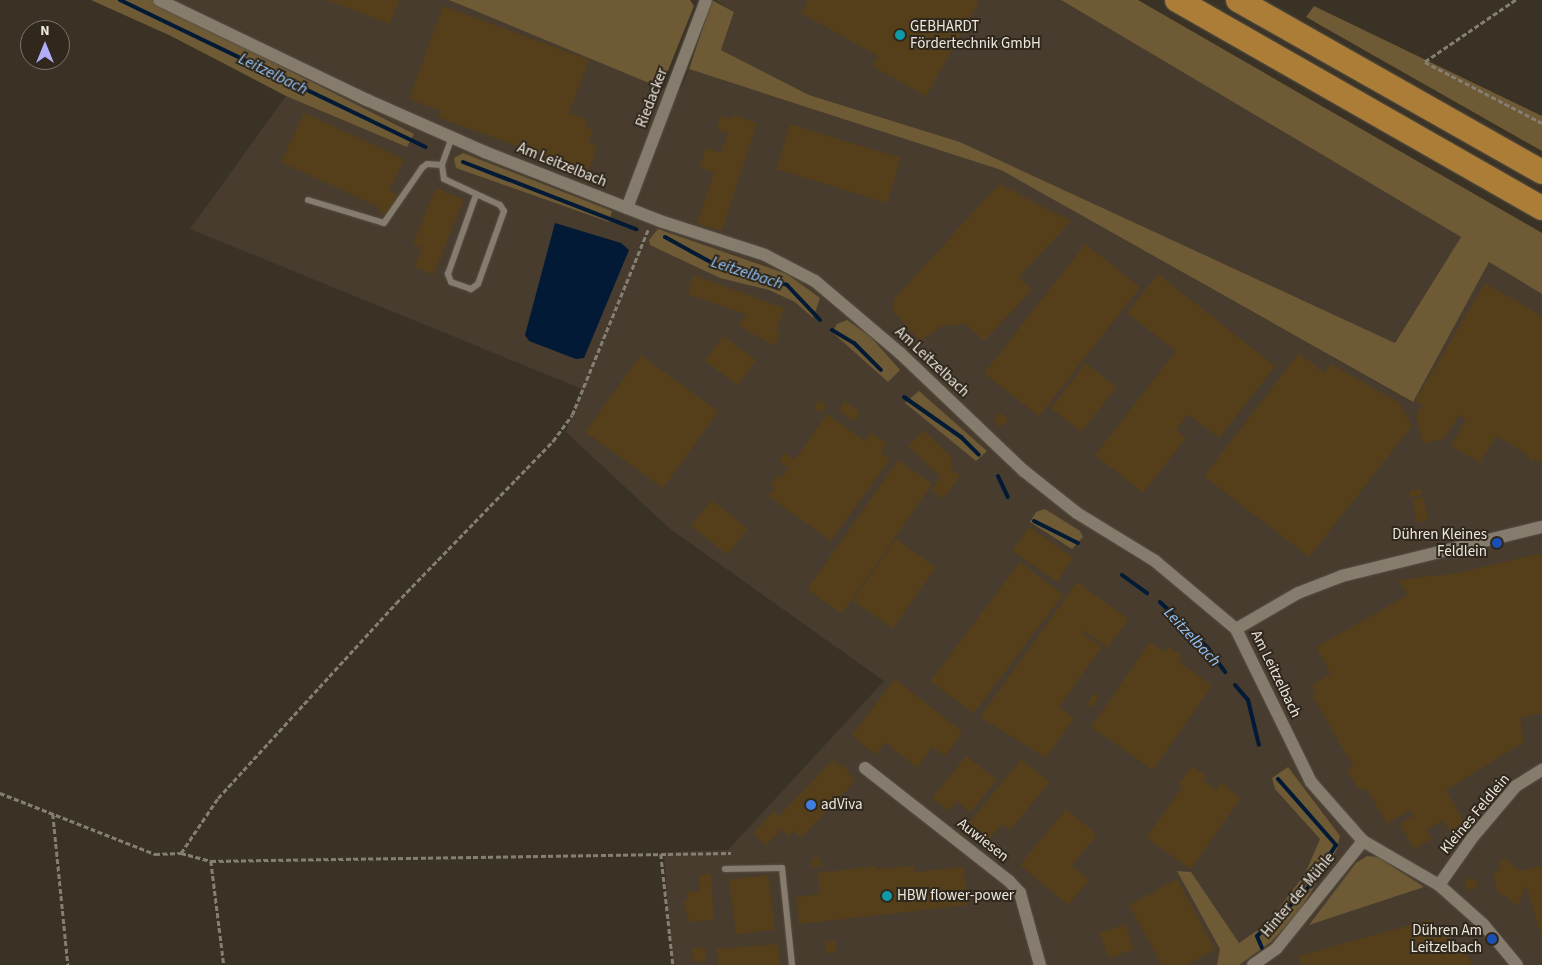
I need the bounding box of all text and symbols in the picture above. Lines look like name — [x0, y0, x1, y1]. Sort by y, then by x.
place label: GEBHARDT Fördertechnik GmbH — [910, 17, 1041, 52]
north arrow — [20, 20, 70, 70]
text: N — [40, 21, 50, 41]
marker: GEBHARDT Fördertechnik GmbH — [894, 29, 906, 41]
water label: Leitzelbach — [235, 49, 311, 99]
street label: Riedacker — [632, 66, 672, 130]
street label: Am Leitzelbach — [515, 139, 609, 191]
water label: Leitzelbach — [709, 252, 785, 294]
street label: Am Leitzelbach — [891, 323, 973, 401]
place label: Dühren Kleines Feldlein — [1392, 525, 1487, 560]
marker: Dühren Kleines Feldlein — [1491, 537, 1503, 549]
water label: Leitzelbach — [1160, 603, 1224, 671]
street label: Am Leitzelbach — [1247, 627, 1305, 721]
street label: Kleines Feldlein — [1436, 770, 1514, 858]
place label: adViva — [821, 796, 863, 814]
marker: adViva — [805, 799, 817, 811]
street label: Auwiesen — [954, 814, 1012, 866]
street label: Hinter der Mühle — [1257, 849, 1339, 941]
place label: HBW flower-power — [897, 887, 1014, 905]
marker: HBW flower-power — [881, 890, 893, 902]
place label: Dühren Am Leitzelbach — [1411, 921, 1482, 956]
marker: Dühren Am Leitzelbach — [1486, 933, 1498, 945]

